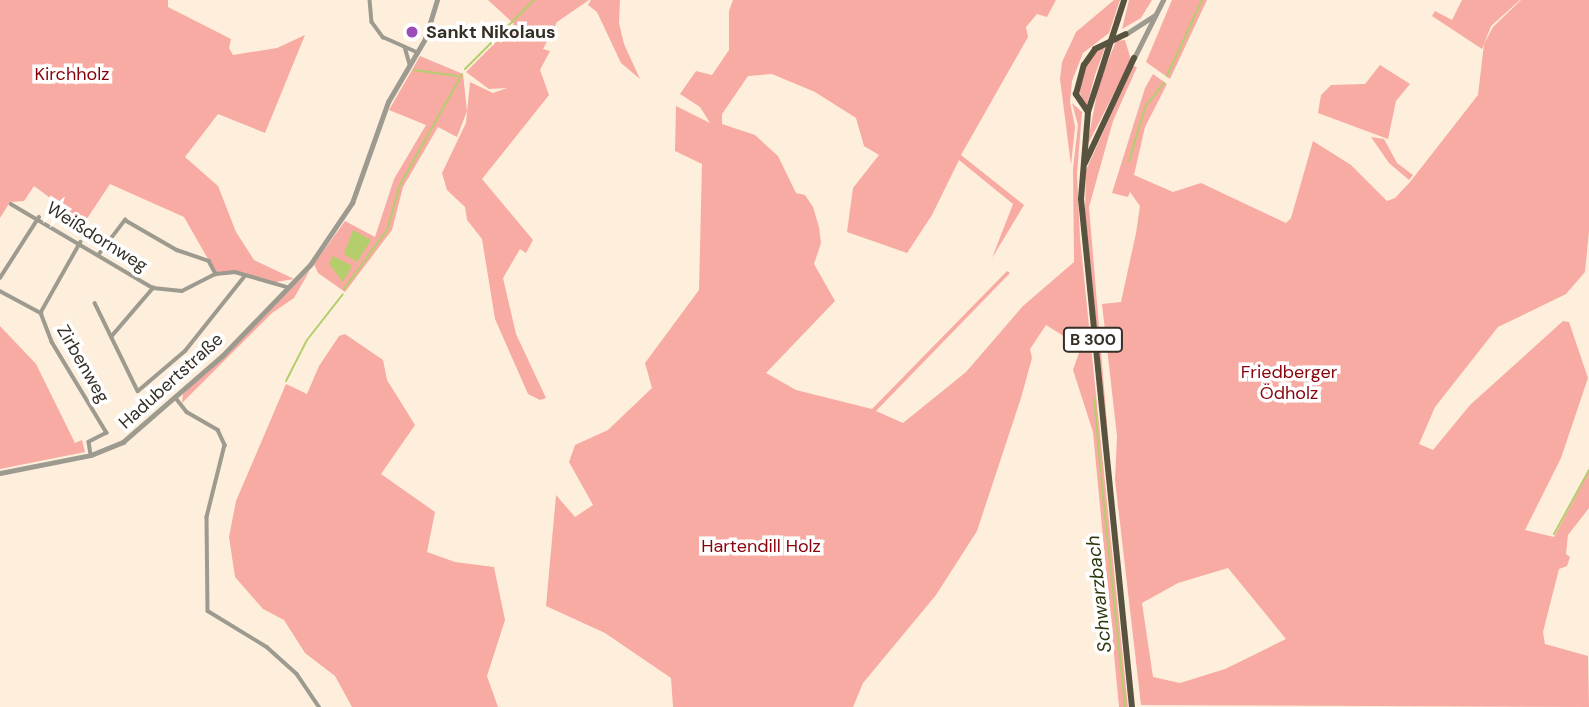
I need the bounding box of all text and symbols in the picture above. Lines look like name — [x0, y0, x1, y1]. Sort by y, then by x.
place label: Sankt Nikolaus — [426, 21, 556, 43]
marker: Sankt Nikolaus — [404, 24, 420, 40]
park label: Kirchholz — [34, 63, 110, 85]
street label: Weißdornweg — [42, 197, 152, 277]
street label: Zirbenweg — [52, 321, 114, 407]
road number: B 300 — [1062, 328, 1124, 352]
street label: Hadubertstraße — [114, 329, 228, 433]
park label: Friedberger Ödholz — [1241, 362, 1337, 404]
water label: Schwarzbach — [1082, 534, 1116, 654]
park label: Hartendill Holz — [701, 535, 821, 557]

